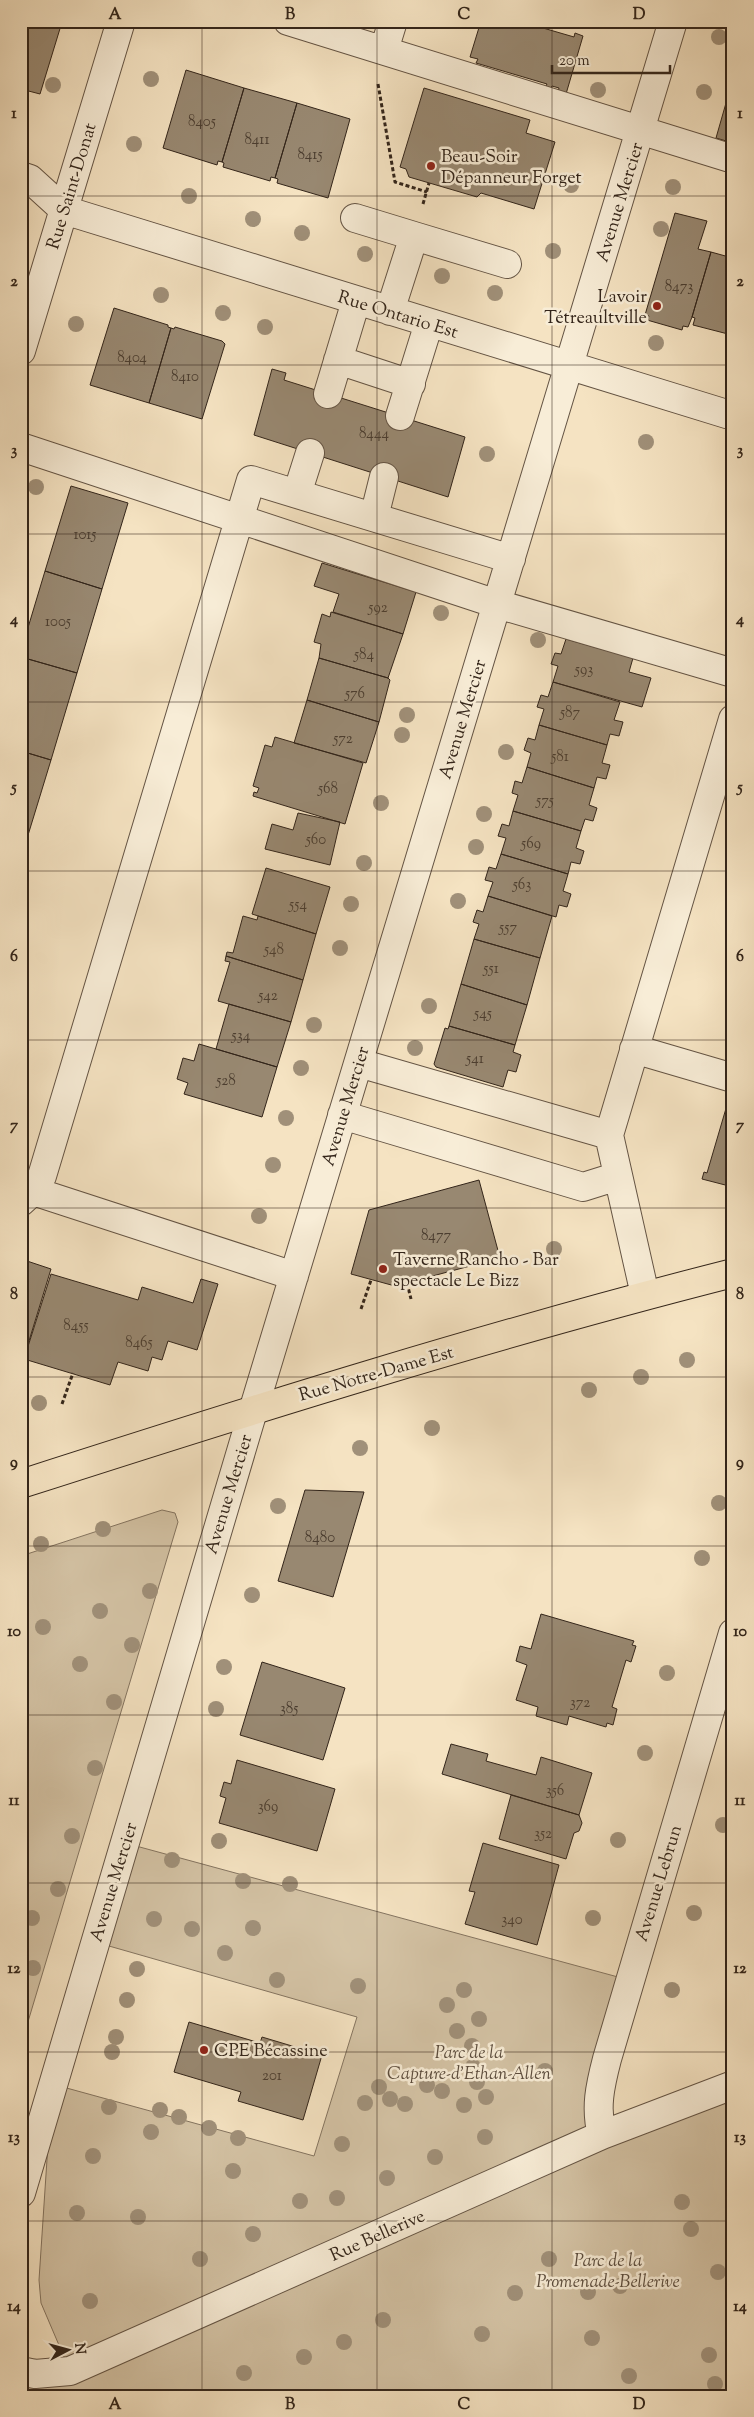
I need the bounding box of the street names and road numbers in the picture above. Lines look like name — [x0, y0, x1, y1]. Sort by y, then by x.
street label: Rue Saint-Donat — [41, 120, 104, 253]
street label: Avenue Mercier — [590, 139, 651, 266]
street label: Rue Ontario Est — [334, 285, 461, 347]
street label: Avenue Mercier — [433, 656, 494, 783]
street label: Avenue Mercier — [316, 1043, 377, 1170]
street label: Rue Notre-Dame Est — [296, 1340, 457, 1409]
street label: Avenue Mercier — [199, 1431, 260, 1558]
street label: Avenue Mercier — [84, 1819, 145, 1946]
street label: Avenue Lebrun — [630, 1822, 690, 1945]
street label: Rue Bellerive — [326, 2204, 430, 2269]

